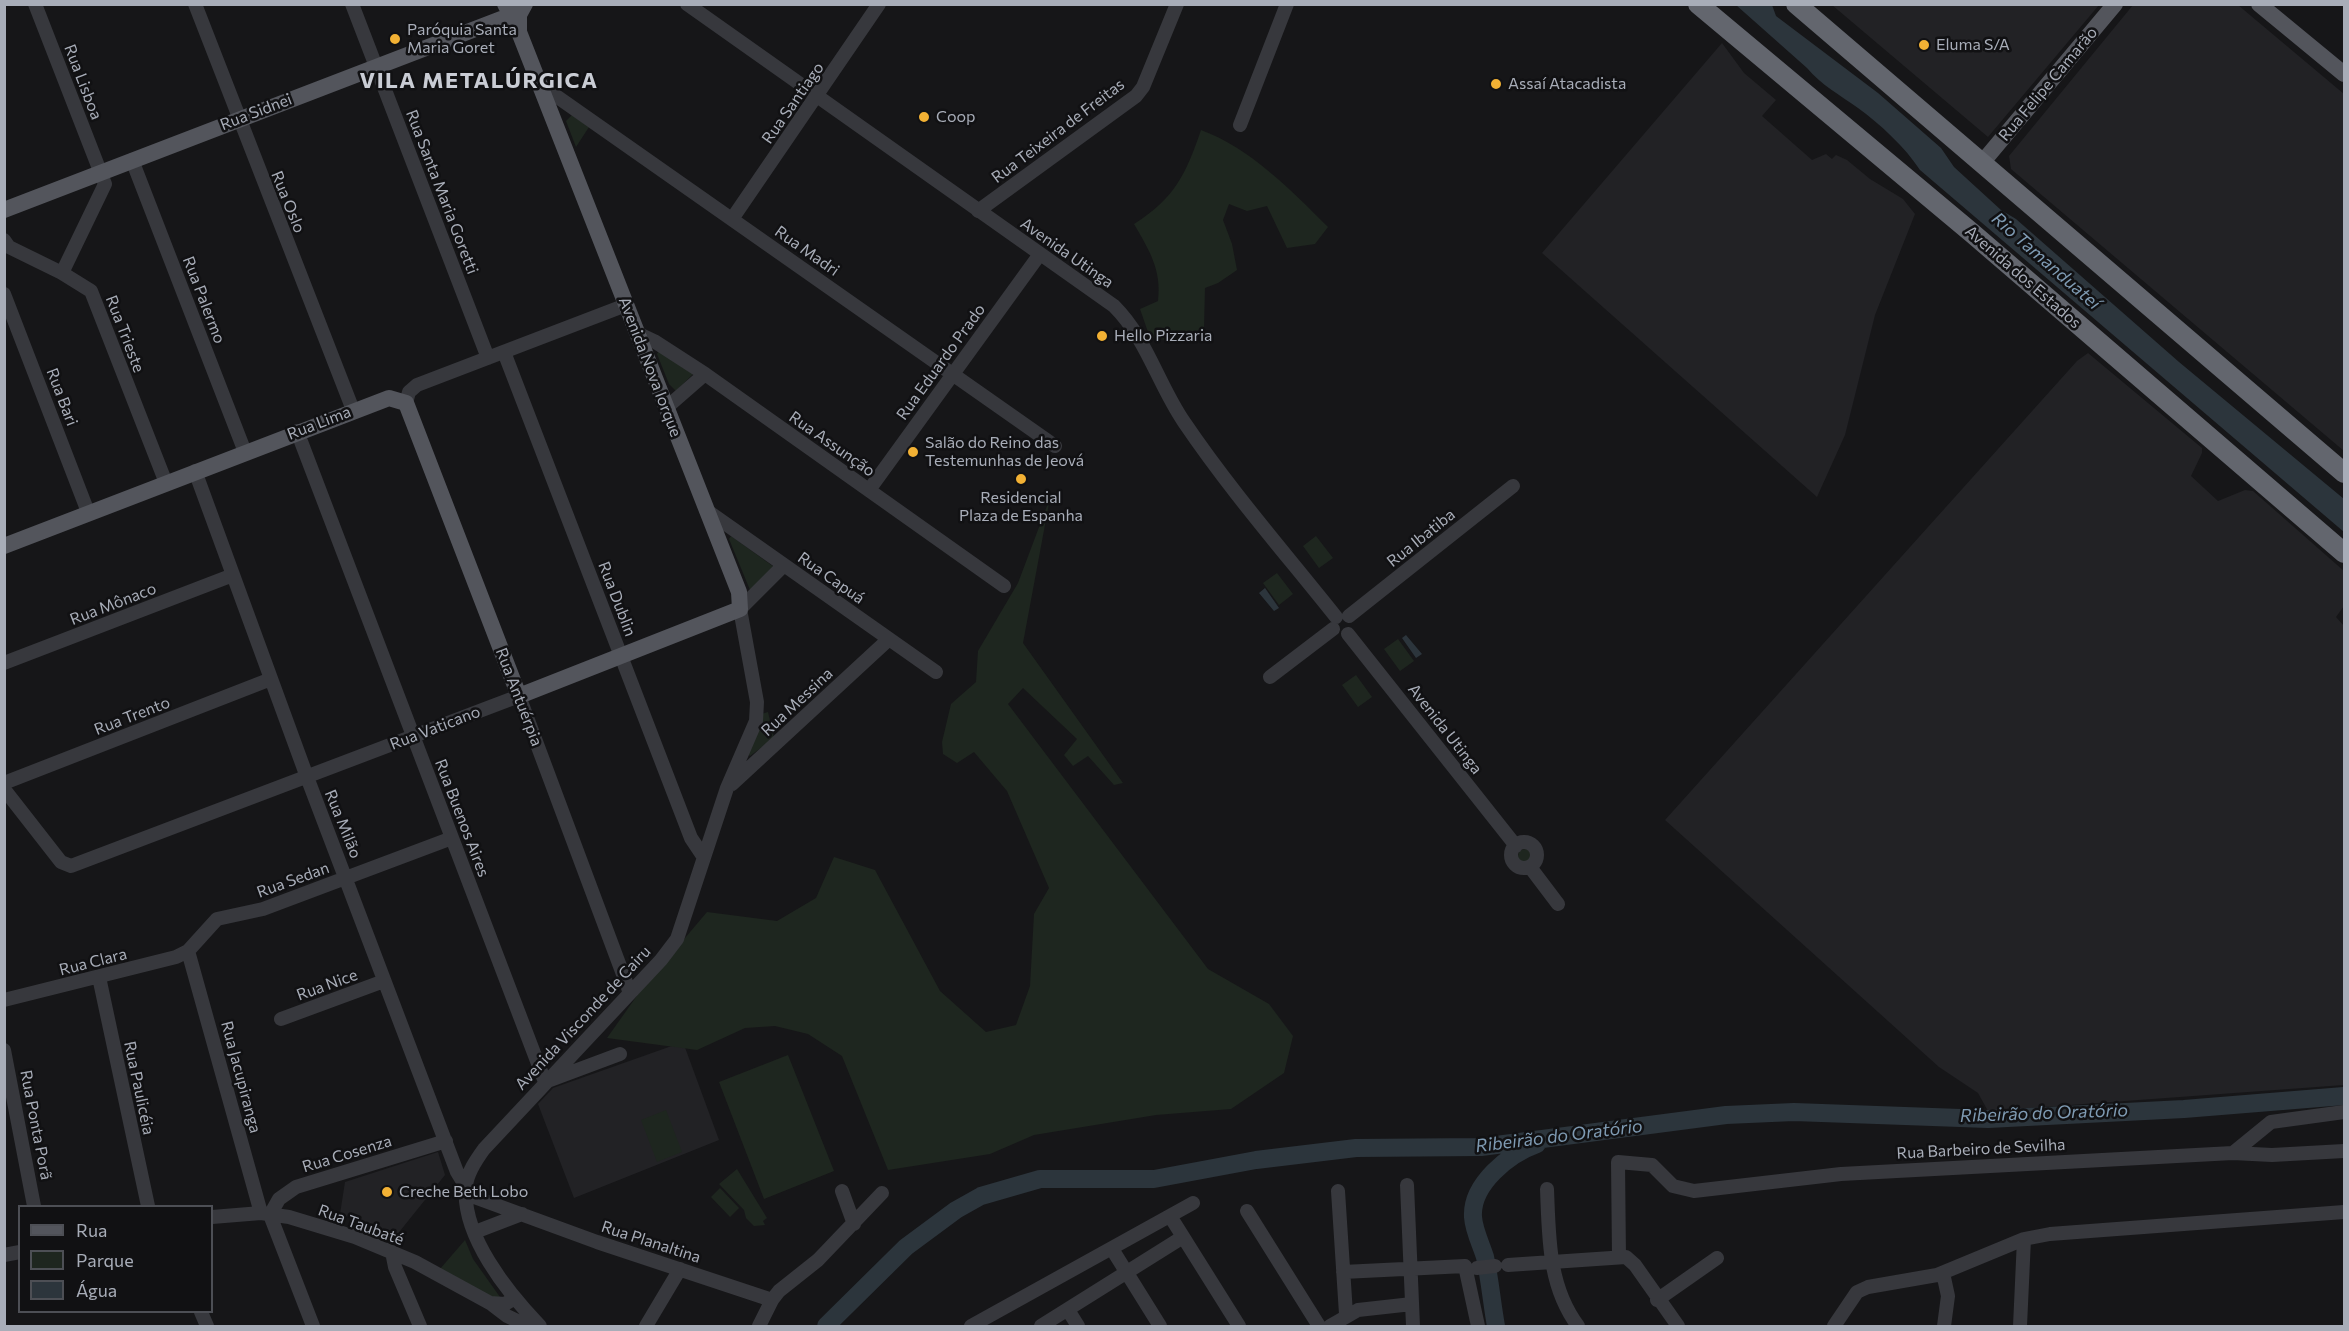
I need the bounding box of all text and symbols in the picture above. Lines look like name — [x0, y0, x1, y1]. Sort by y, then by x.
place label: Paróquia Santa Maria Goret — [407, 20, 517, 58]
street label: Rua Felipe Camarão — [1995, 23, 2101, 145]
marker: Paróquia Santa Maria Goret — [388, 32, 402, 46]
place label: Eluma S/A — [1936, 35, 2010, 55]
marker: Eluma S/A — [1917, 38, 1931, 52]
street label: Rua Lisboa — [60, 42, 106, 122]
street label: Rua Santiago — [758, 59, 828, 147]
district label: VILA METALÚRGICA — [360, 68, 598, 94]
place label: Assaí Atacadista — [1508, 74, 1626, 94]
street label: Rua Teixeira de Freitas — [988, 75, 1128, 187]
marker: Assaí Atacadista — [1489, 77, 1503, 91]
street label: Rua Sidnei — [217, 90, 295, 134]
street label: Rua Santa Maria Goretti — [402, 107, 482, 277]
place label: Coop — [936, 107, 976, 127]
marker: Coop — [917, 110, 931, 124]
street label: Rua Oslo — [267, 168, 309, 236]
water label: Rio Tamanduateí — [1987, 208, 2105, 314]
street label: Avenida Utinga — [1017, 214, 1117, 292]
street label: Avenida dos Estados — [1961, 221, 2085, 333]
street label: Rua Madri — [771, 222, 843, 280]
street label: Rua Palermo — [179, 254, 229, 346]
street label: Rua Trieste — [102, 293, 148, 375]
street label: Avenida Nova Iorque — [614, 294, 686, 440]
street label: Rua Eduardo Prado — [893, 300, 989, 424]
place label: Hello Pizzaria — [1114, 326, 1212, 346]
marker: Hello Pizzaria — [1095, 329, 1109, 343]
street label: Rua Bari — [42, 365, 82, 429]
street label: Rua Lima — [284, 402, 354, 444]
street label: Rua Assunção — [785, 407, 879, 481]
place label: Salão do Reino das Testemunhas de Jeová — [925, 433, 1084, 471]
marker: Salão do Reino das Testemunhas de Jeová — [906, 445, 920, 459]
marker: Residencial Plaza de Espanha — [1014, 472, 1028, 486]
place label: Residencial Plaza de Espanha — [959, 488, 1083, 526]
street label: Rua Ibatiba — [1383, 505, 1459, 571]
street label: Rua Capuá — [794, 548, 868, 608]
street label: Rua Dublin — [594, 559, 640, 639]
street label: Rua Mônaco — [67, 579, 159, 629]
street label: Rua Antuérpia — [491, 645, 547, 749]
street label: Rua Messina — [757, 664, 837, 740]
street label: Avenida Utinga — [1404, 680, 1486, 778]
street label: Rua Trento — [91, 693, 173, 739]
street label: Rua Vaticano — [387, 702, 483, 754]
street label: Rua Buenos Aires — [431, 756, 493, 880]
street label: Rua Milão — [321, 787, 365, 861]
street label: Rua Sedan — [254, 858, 332, 902]
street label: Avenida Visconde de Cairu — [511, 942, 655, 1094]
street label: Rua Clara — [57, 944, 129, 980]
street label: Rua Nice — [294, 965, 360, 1005]
street label: Rua Jacupiranga — [217, 1019, 265, 1135]
street label: Rua Paulicéia — [120, 1039, 158, 1137]
street label: Rua Ponta Porã — [16, 1069, 56, 1181]
water label: Ribeirão do Oratório — [1960, 1099, 2128, 1127]
water label: Ribeirão do Oratório — [1474, 1115, 1644, 1157]
street label: Rua Cosenza — [300, 1131, 394, 1177]
street label: Rua Barbeiro de Sevilha — [1896, 1135, 2066, 1163]
place label: Creche Beth Lobo — [399, 1182, 528, 1202]
marker: Creche Beth Lobo — [380, 1185, 394, 1199]
street label: Rua Taubaté — [315, 1201, 407, 1249]
legend — [18, 1205, 213, 1313]
street label: Rua Planaltina — [599, 1217, 703, 1267]
text: Rua — [76, 1219, 107, 1241]
text: Parque — [76, 1249, 134, 1271]
text: Água — [76, 1279, 117, 1301]

